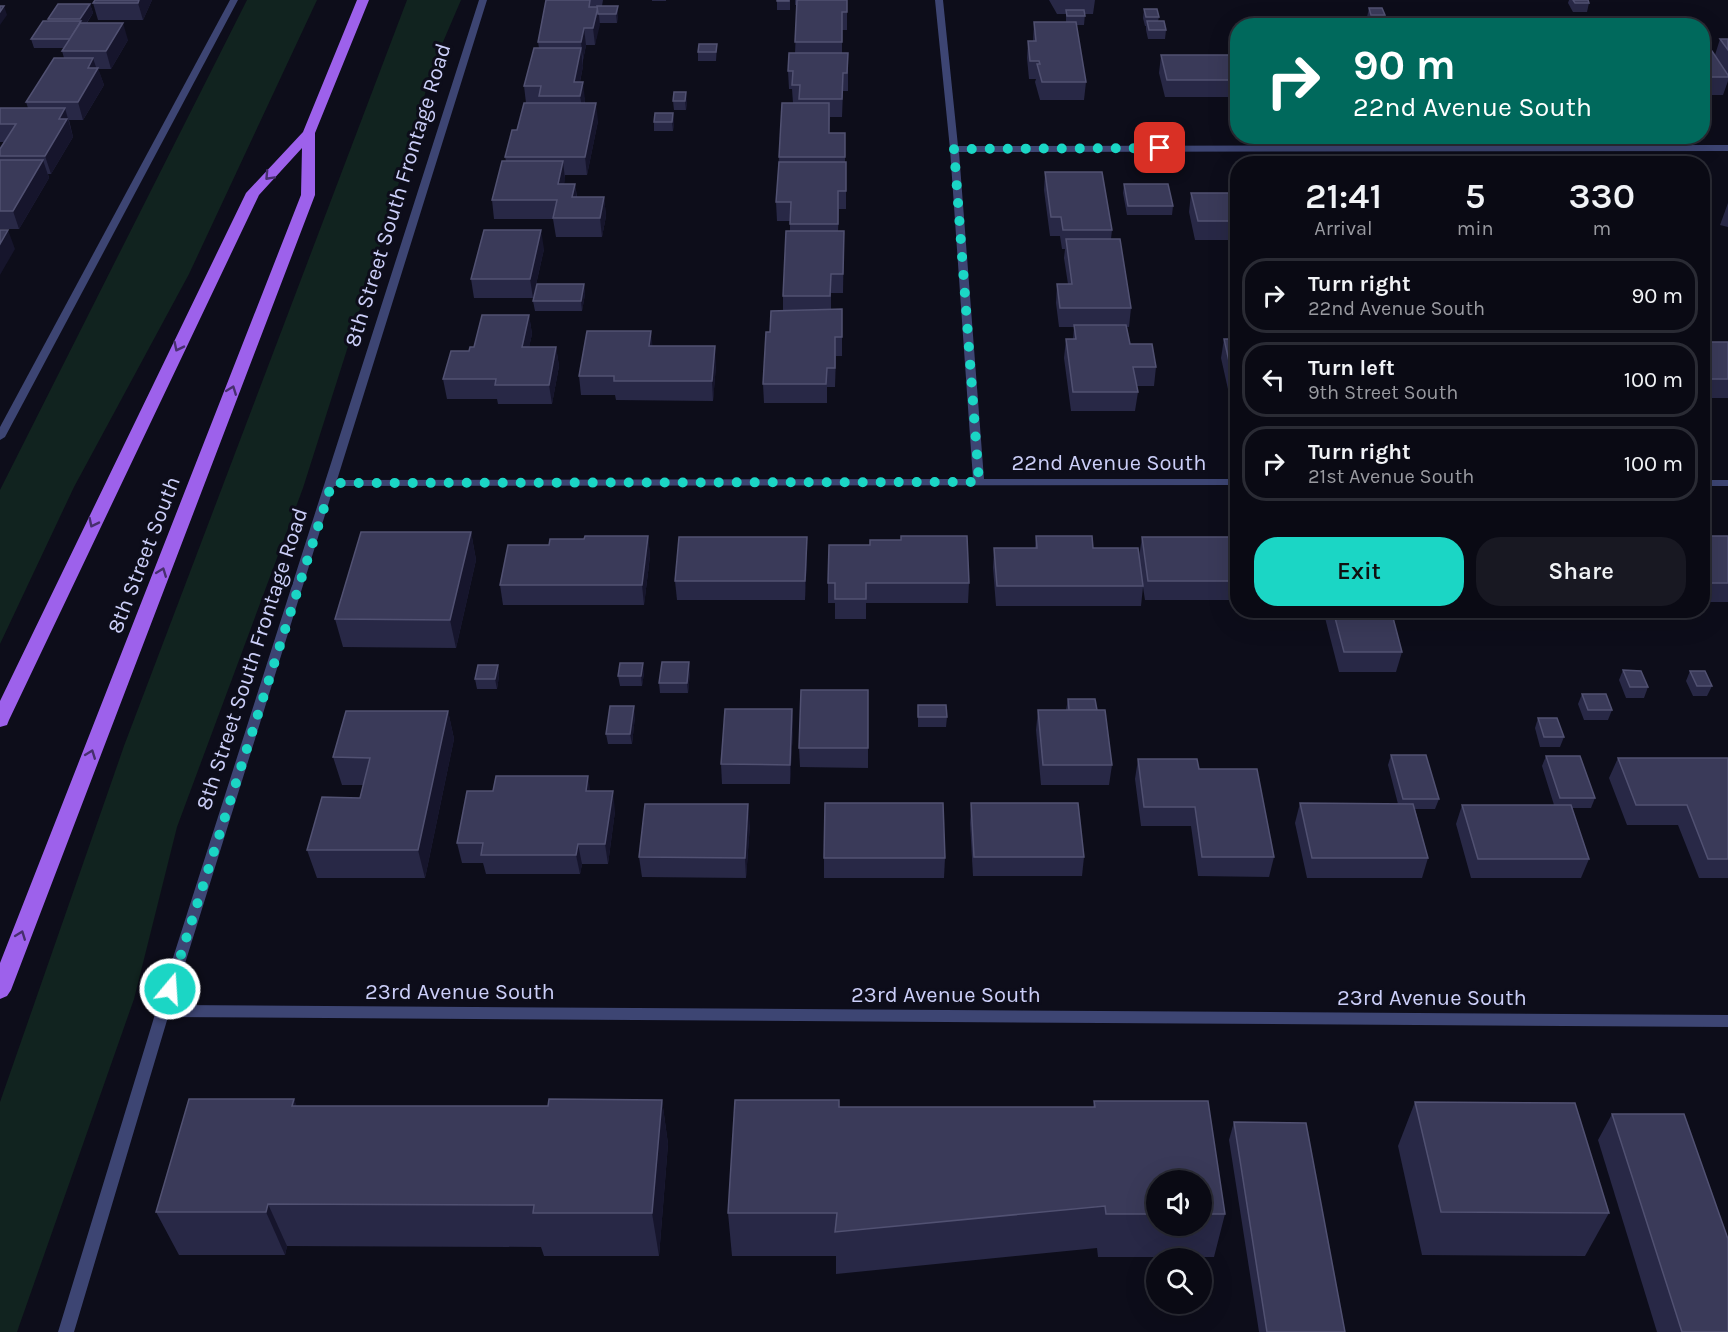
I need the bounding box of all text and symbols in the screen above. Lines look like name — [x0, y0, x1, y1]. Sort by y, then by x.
street label: 8th Street South Frontage Road — [339, 40, 457, 350]
text: 90 m — [1353, 40, 1456, 90]
icon: right — [1254, 42, 1332, 120]
text: 22nd Avenue South — [1353, 91, 1592, 123]
pin — [1134, 122, 1185, 173]
icon: arrive — [1143, 131, 1176, 164]
one-way arrow — [265, 169, 276, 180]
text: 21:41 — [1305, 175, 1382, 217]
text: 5 — [1465, 175, 1486, 217]
text: 330 — [1569, 175, 1635, 217]
text: Arrival — [1314, 217, 1373, 240]
text: min — [1457, 217, 1494, 240]
text: m — [1592, 217, 1611, 240]
text: Turn right — [1308, 271, 1411, 297]
icon: right — [1257, 279, 1290, 312]
text: 90 m — [1631, 283, 1683, 309]
text: 22nd Avenue South — [1308, 297, 1485, 320]
one-way arrow — [174, 341, 186, 352]
text: Turn left — [1308, 355, 1395, 381]
icon: left — [1257, 363, 1290, 396]
text: 100 m — [1624, 367, 1683, 393]
text: 9th Street South — [1308, 381, 1458, 404]
one-way arrow — [225, 385, 238, 396]
text: Turn right — [1308, 439, 1411, 465]
icon: right — [1257, 447, 1290, 480]
street label: 22nd Avenue South — [1012, 450, 1206, 476]
text: 100 m — [1624, 451, 1683, 477]
text: 21st Avenue South — [1308, 465, 1474, 488]
street label: 8th Street South — [102, 473, 186, 637]
street label: 8th Street South Frontage Road — [191, 505, 313, 813]
one-way arrow — [89, 517, 101, 528]
button: Exit — [1254, 537, 1464, 606]
button: Share — [1476, 537, 1686, 606]
one-way arrow — [155, 567, 167, 578]
one-way arrow — [84, 749, 97, 759]
one-way arrow — [14, 931, 26, 942]
position arrow — [138, 957, 202, 1021]
street label: 23rd Avenue South — [365, 979, 555, 1005]
street label: 23rd Avenue South — [851, 982, 1041, 1008]
street label: 23rd Avenue South — [1337, 985, 1527, 1011]
map controls — [1146, 1170, 1212, 1314]
button: sound — [1146, 1170, 1212, 1236]
button: search — [1146, 1248, 1212, 1314]

